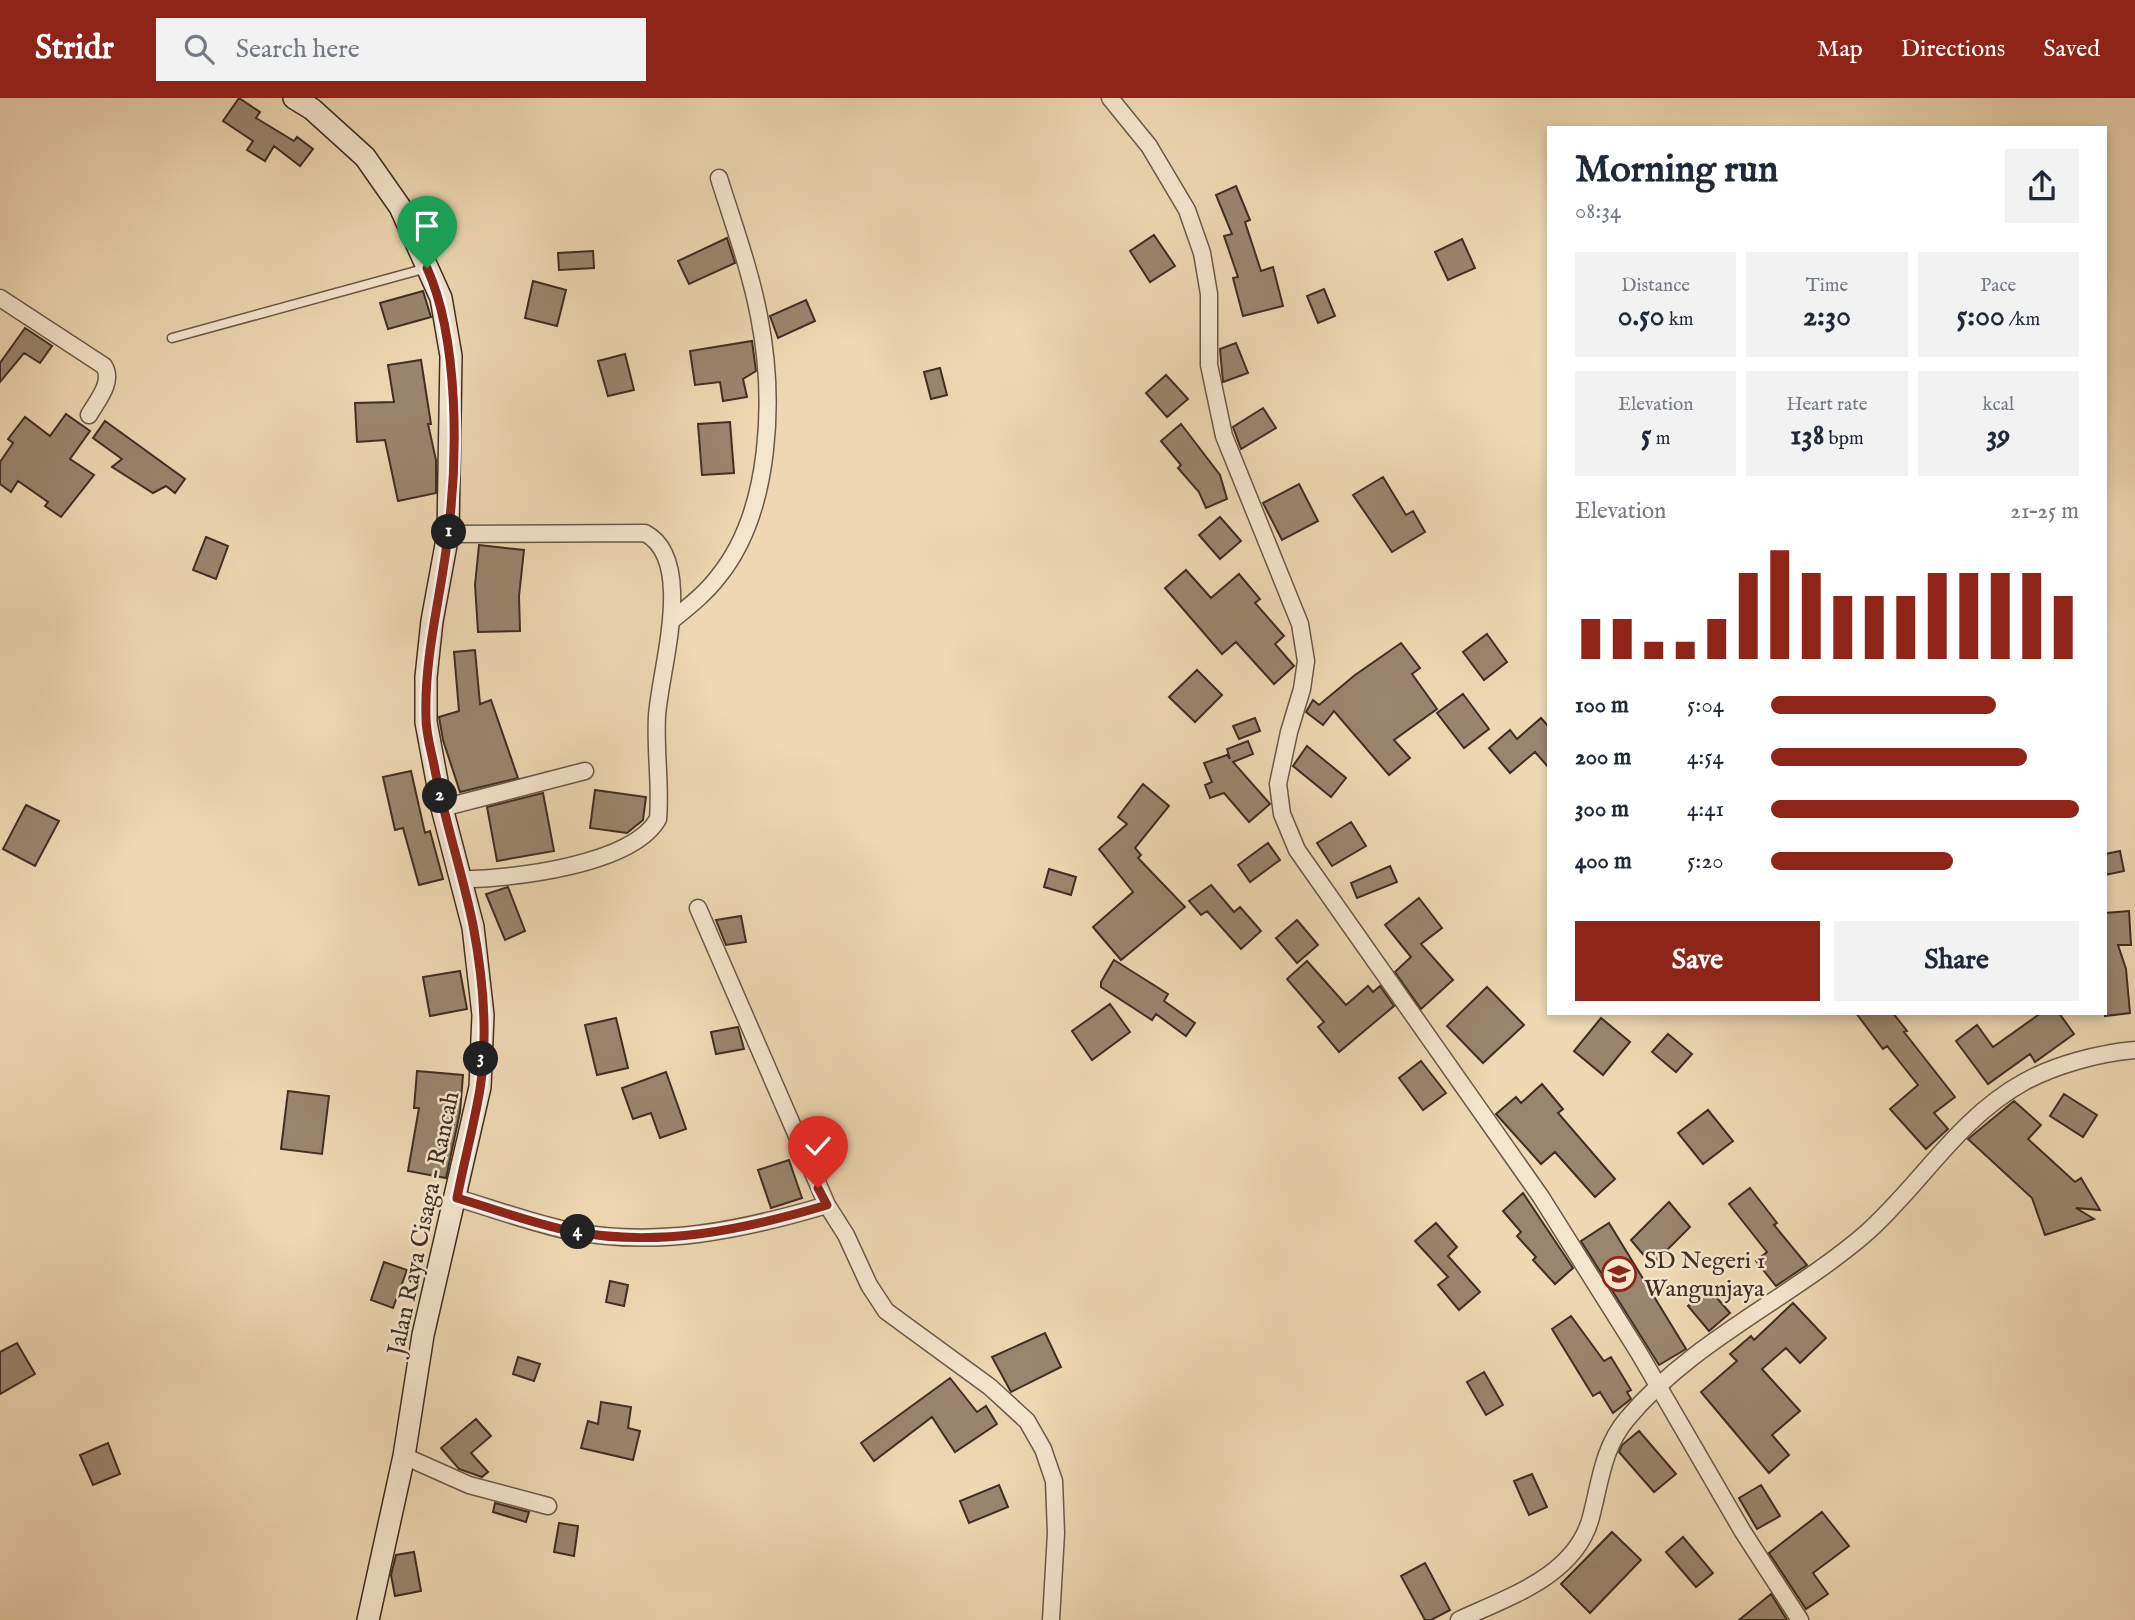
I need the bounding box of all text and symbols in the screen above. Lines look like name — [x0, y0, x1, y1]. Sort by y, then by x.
search box — [156, 18, 646, 81]
text: Stridr — [35, 28, 114, 70]
icon: search — [180, 30, 218, 68]
text: Search here — [236, 33, 360, 66]
text: Map — [1817, 34, 1863, 65]
text: Directions — [1901, 34, 2005, 65]
text: Saved — [2043, 34, 2100, 65]
text: Morning run — [1575, 147, 1778, 195]
button: share — [2005, 149, 2079, 223]
pin — [397, 196, 457, 268]
text: 08:34 — [1575, 197, 1621, 226]
icon: arrive — [408, 207, 446, 245]
text: Distance — [1621, 274, 1690, 298]
text: Time — [1806, 274, 1848, 298]
text: Pace — [1980, 274, 2016, 298]
text: 0.50 — [1618, 298, 1664, 336]
text: 2:30 — [1803, 298, 1851, 336]
text: 5:00 — [1956, 298, 2005, 336]
text: km — [1664, 308, 1693, 332]
text: /km — [2005, 308, 2040, 332]
text: Elevation — [1618, 393, 1693, 417]
text: Heart rate — [1786, 393, 1868, 417]
text: kcal — [1982, 393, 2014, 417]
text: 5 — [1641, 417, 1652, 455]
text: 138 — [1790, 417, 1824, 455]
text: 39 — [1986, 417, 2010, 455]
text: m — [1652, 427, 1671, 451]
text: bpm — [1824, 427, 1864, 451]
text: Elevation — [1575, 497, 1666, 526]
text: 21–25 m — [2010, 497, 2079, 526]
pin: 1 — [432, 514, 466, 550]
text: 1 — [445, 519, 452, 543]
text: 100 m — [1575, 691, 1629, 720]
text: 5:04 — [1687, 691, 1724, 720]
text: 200 m — [1575, 743, 1631, 772]
text: 4:54 — [1687, 743, 1724, 772]
pin: 2 — [422, 778, 458, 814]
text: 2 — [435, 783, 444, 807]
text: 300 m — [1575, 795, 1629, 824]
text: 4:41 — [1687, 795, 1724, 824]
text: 400 m — [1575, 847, 1632, 876]
text: 5:20 — [1687, 847, 1724, 876]
button: Save — [1575, 921, 1820, 1001]
button: Share — [1834, 921, 2079, 1001]
pin: 3 — [463, 1042, 498, 1076]
text: 3 — [477, 1046, 484, 1070]
street label: Jalan Raya Cisaga – Rancah — [381, 1088, 468, 1361]
pin — [788, 1116, 848, 1188]
icon: check — [799, 1127, 837, 1165]
pin: 4 — [560, 1214, 596, 1250]
text: 4 — [573, 1219, 582, 1243]
place label: SD Negeri 1 Wangunjaya — [1644, 1246, 1765, 1305]
school or university icon: SD Negeri 1 Wangunjaya — [1600, 1255, 1638, 1293]

